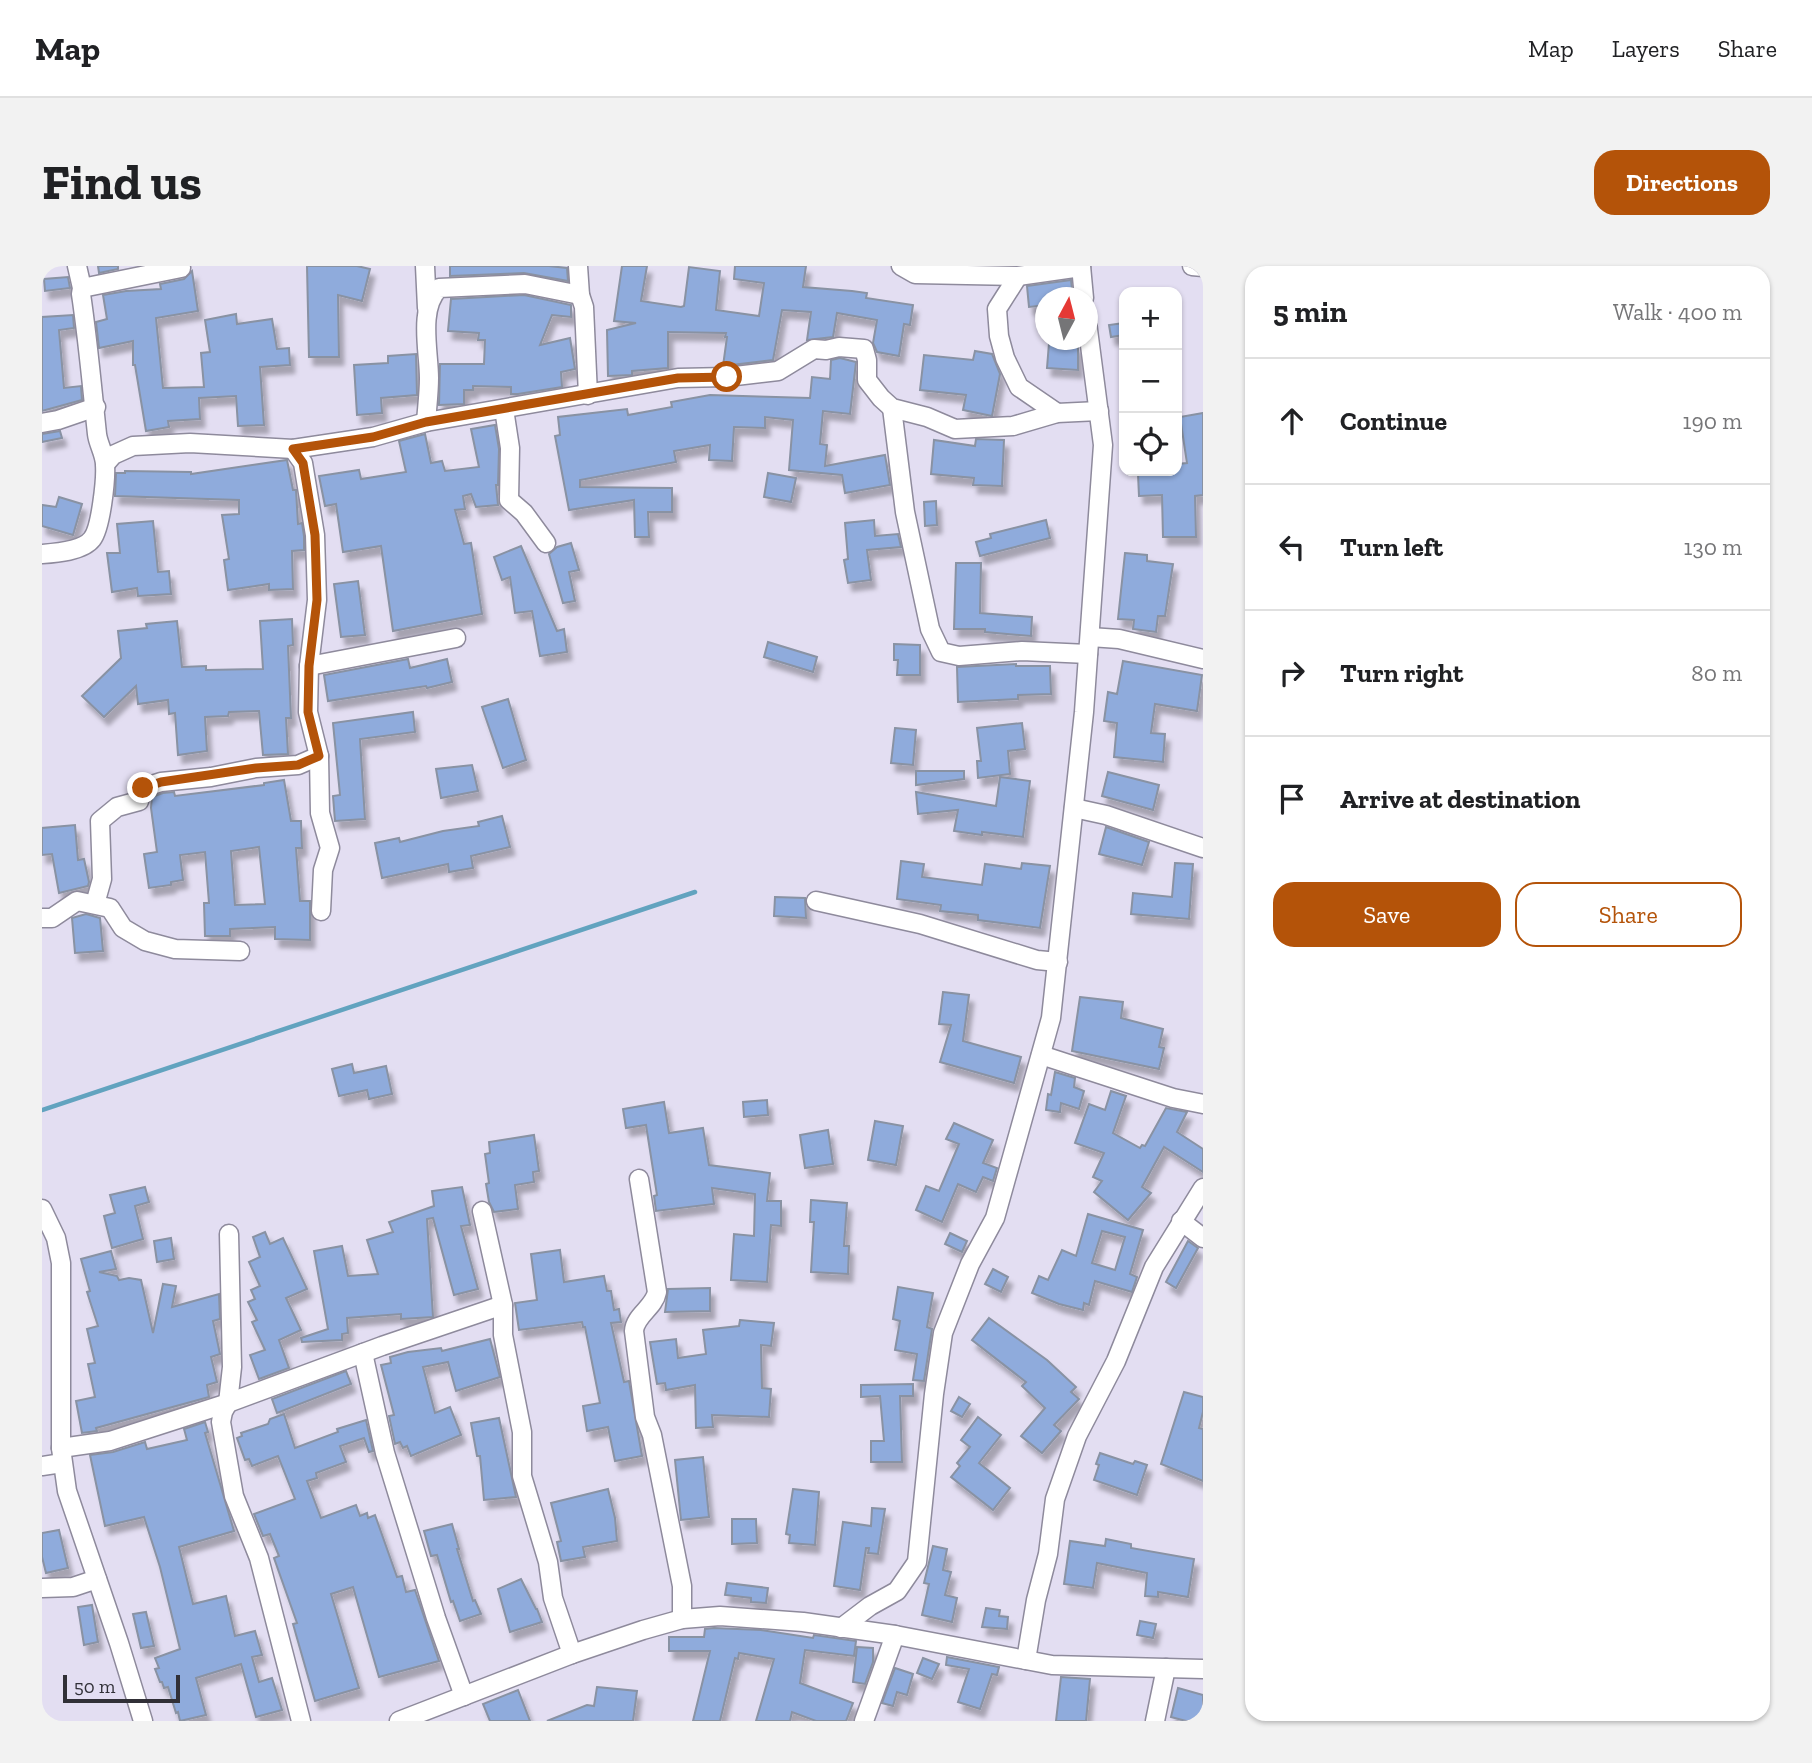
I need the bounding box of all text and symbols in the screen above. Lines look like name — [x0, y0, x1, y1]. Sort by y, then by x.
text: Map — [35, 29, 100, 68]
text: Map — [1528, 34, 1574, 63]
text: Layers — [1612, 34, 1680, 63]
text: Share — [1718, 34, 1777, 63]
button: Directions — [1594, 150, 1770, 215]
text: Find us — [42, 153, 202, 212]
north arrow — [1035, 287, 1098, 350]
map controls — [1119, 287, 1182, 476]
button: + — [1119, 287, 1182, 350]
text: 5 min — [1273, 294, 1347, 330]
text: Walk · 400 m — [1613, 298, 1742, 326]
button: − — [1119, 350, 1182, 413]
route start — [711, 361, 742, 392]
icon: ahead — [1273, 402, 1311, 440]
text: Continue — [1340, 405, 1447, 437]
text: 190 m — [1683, 407, 1742, 435]
button: locate — [1119, 413, 1182, 476]
icon: left — [1273, 528, 1311, 566]
text: Turn left — [1340, 531, 1443, 563]
text: 130 m — [1684, 533, 1742, 561]
icon: right — [1273, 654, 1311, 692]
text: Turn right — [1340, 657, 1463, 689]
text: 80 m — [1691, 659, 1742, 687]
route end — [127, 772, 158, 803]
icon: arrive — [1273, 780, 1311, 818]
text: Arrive at destination — [1340, 783, 1580, 815]
button: Save — [1273, 882, 1501, 947]
button: Share — [1515, 882, 1742, 947]
scale bar — [63, 1672, 180, 1704]
text: 50 m — [74, 1675, 115, 1698]

